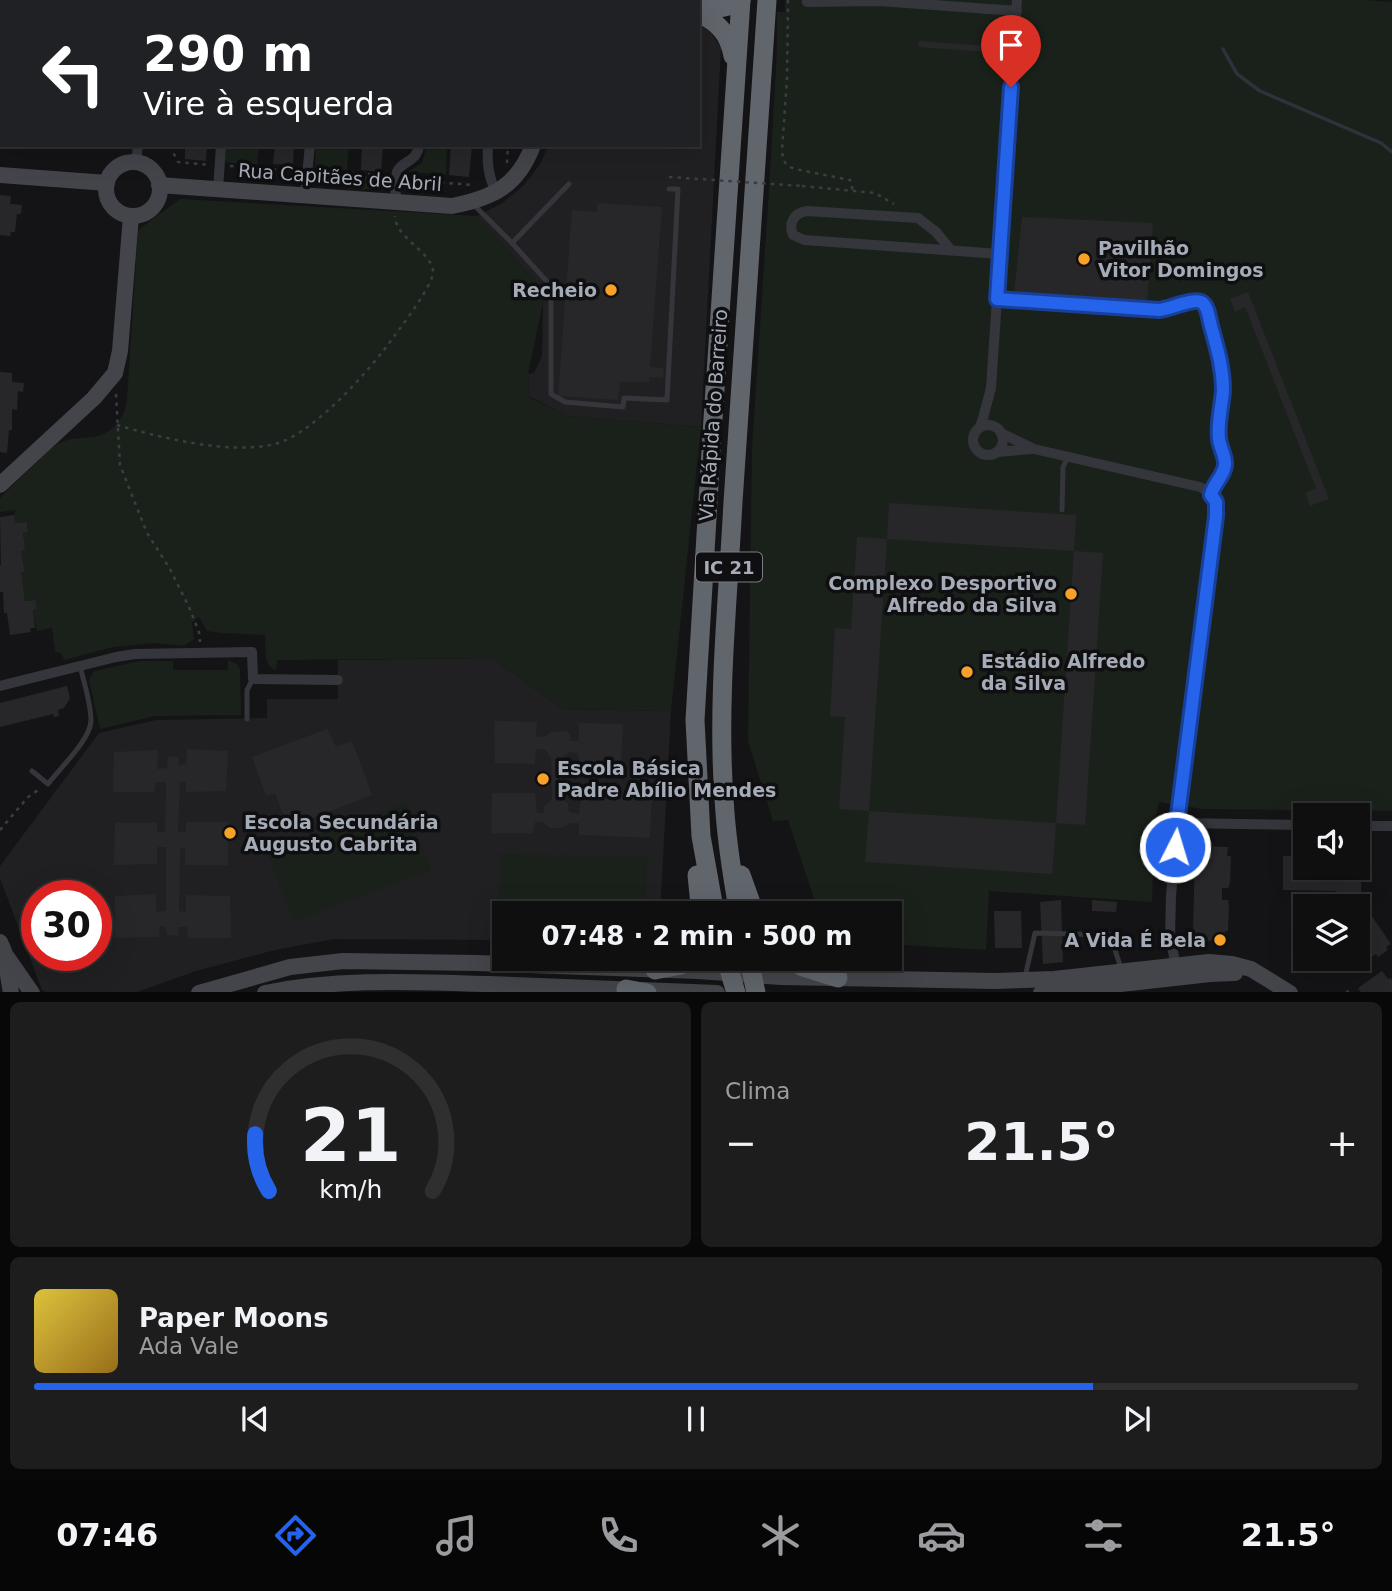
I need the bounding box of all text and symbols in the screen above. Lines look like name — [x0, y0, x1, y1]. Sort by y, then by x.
pin — [981, 15, 1041, 87]
text: 290 m — [143, 26, 313, 83]
icon: arrive — [992, 26, 1030, 64]
icon: left — [28, 28, 119, 119]
text: Vire à esquerda — [143, 85, 394, 123]
street label: Rua Capitães de Abril — [237, 159, 443, 195]
place label: Pavilhão Vitor Domingos — [1098, 237, 1264, 281]
marker: Pavilhão Vitor Domingos — [1076, 251, 1092, 267]
place label: Recheio — [512, 279, 597, 301]
marker: Recheio — [603, 282, 619, 298]
street label: Via Rápida do Barreiro — [695, 308, 731, 522]
road number: IC 21 — [696, 552, 762, 582]
place label: Complexo Desportivo Alfredo da Silva — [828, 572, 1057, 616]
marker: Complexo Desportivo Alfredo da Silva — [1063, 586, 1079, 602]
place label: Estádio Alfredo da Silva — [981, 650, 1145, 694]
marker: Estádio Alfredo da Silva — [959, 664, 975, 680]
place label: Escola Básica Padre Abílio Mendes — [557, 757, 776, 801]
marker: Escola Básica Padre Abílio Mendes — [535, 771, 551, 787]
map controls — [1293, 803, 1370, 971]
button: sound — [1293, 803, 1370, 880]
position arrow — [1138, 810, 1212, 884]
place label: Escola Secundária Augusto Cabrita — [244, 811, 439, 855]
marker: Escola Secundária Augusto Cabrita — [222, 825, 238, 841]
speed limit sign: 30 — [21, 880, 112, 971]
button: layers — [1293, 894, 1370, 971]
text: 07:48 · 2 min · 500 m — [542, 921, 852, 951]
place label: A Vida É Bela — [1064, 929, 1206, 951]
marker: A Vida É Bela — [1212, 932, 1228, 948]
text: Clima — [725, 1078, 790, 1104]
text: 21 — [300, 1093, 401, 1178]
text: 21.5° — [964, 1112, 1119, 1172]
text: − — [725, 1121, 757, 1165]
text: + — [1326, 1121, 1358, 1165]
text: km/h — [319, 1174, 382, 1203]
text: Paper Moons — [139, 1303, 329, 1333]
text: Ada Vale — [139, 1333, 239, 1359]
icon: previous — [236, 1400, 274, 1438]
icon: pause — [677, 1400, 715, 1438]
icon: next — [1118, 1400, 1156, 1438]
icon: directions — [271, 1511, 320, 1560]
icon: music — [432, 1511, 481, 1560]
icon: phone — [594, 1511, 643, 1560]
icon: climate — [756, 1511, 805, 1560]
icon: car — [917, 1511, 966, 1560]
icon: filters — [1079, 1511, 1128, 1560]
text: 07:46 — [56, 1516, 158, 1554]
text: 21.5° — [1241, 1516, 1336, 1554]

